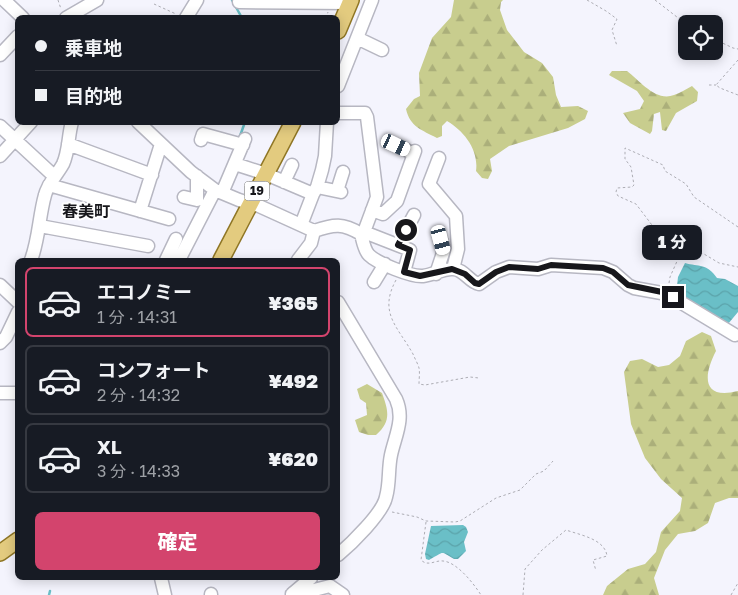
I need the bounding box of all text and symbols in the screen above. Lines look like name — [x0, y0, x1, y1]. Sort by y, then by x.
map controls — [678, 15, 723, 60]
button: locate — [678, 15, 723, 60]
text: 乗車地 — [65, 36, 122, 59]
text: 目的地 — [65, 84, 122, 107]
car — [379, 132, 412, 158]
road number: 19 — [244, 182, 270, 200]
district label: 春美町 — [62, 201, 110, 221]
route start — [395, 219, 417, 241]
car — [429, 224, 452, 256]
callout: 1 分 — [643, 224, 703, 260]
text: 1 分 — [658, 232, 686, 252]
icon: car — [37, 280, 82, 325]
text: エコノミー — [97, 280, 192, 303]
route end — [662, 286, 684, 308]
text: ¥365 — [268, 291, 318, 314]
text: 1 分 · 14:31 — [97, 307, 177, 327]
icon: car — [37, 358, 82, 403]
text: コンフォート — [97, 358, 210, 381]
text: ¥492 — [268, 369, 318, 392]
text: 2 分 · 14:32 — [97, 385, 180, 405]
text: XL — [97, 435, 122, 458]
icon: car — [37, 436, 82, 481]
text: ¥620 — [268, 447, 318, 470]
text: 3 分 · 14:33 — [97, 461, 180, 481]
button: 確定 — [35, 512, 320, 570]

